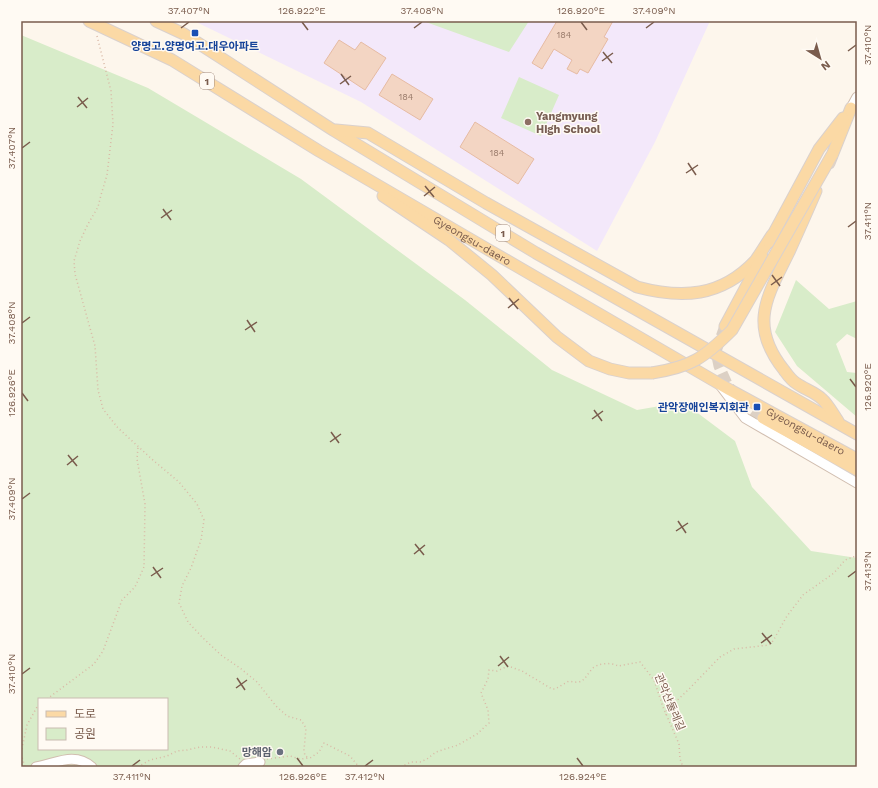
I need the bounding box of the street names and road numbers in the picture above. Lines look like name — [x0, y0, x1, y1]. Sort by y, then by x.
road number: 1 — [200, 73, 214, 89]
street label: Gyeongsu-daero — [431, 213, 513, 268]
road number: 1 — [496, 225, 510, 241]
street label: Gyeongsu-daero — [764, 405, 847, 458]
street label: 관악산둘레길 — [652, 672, 687, 733]

